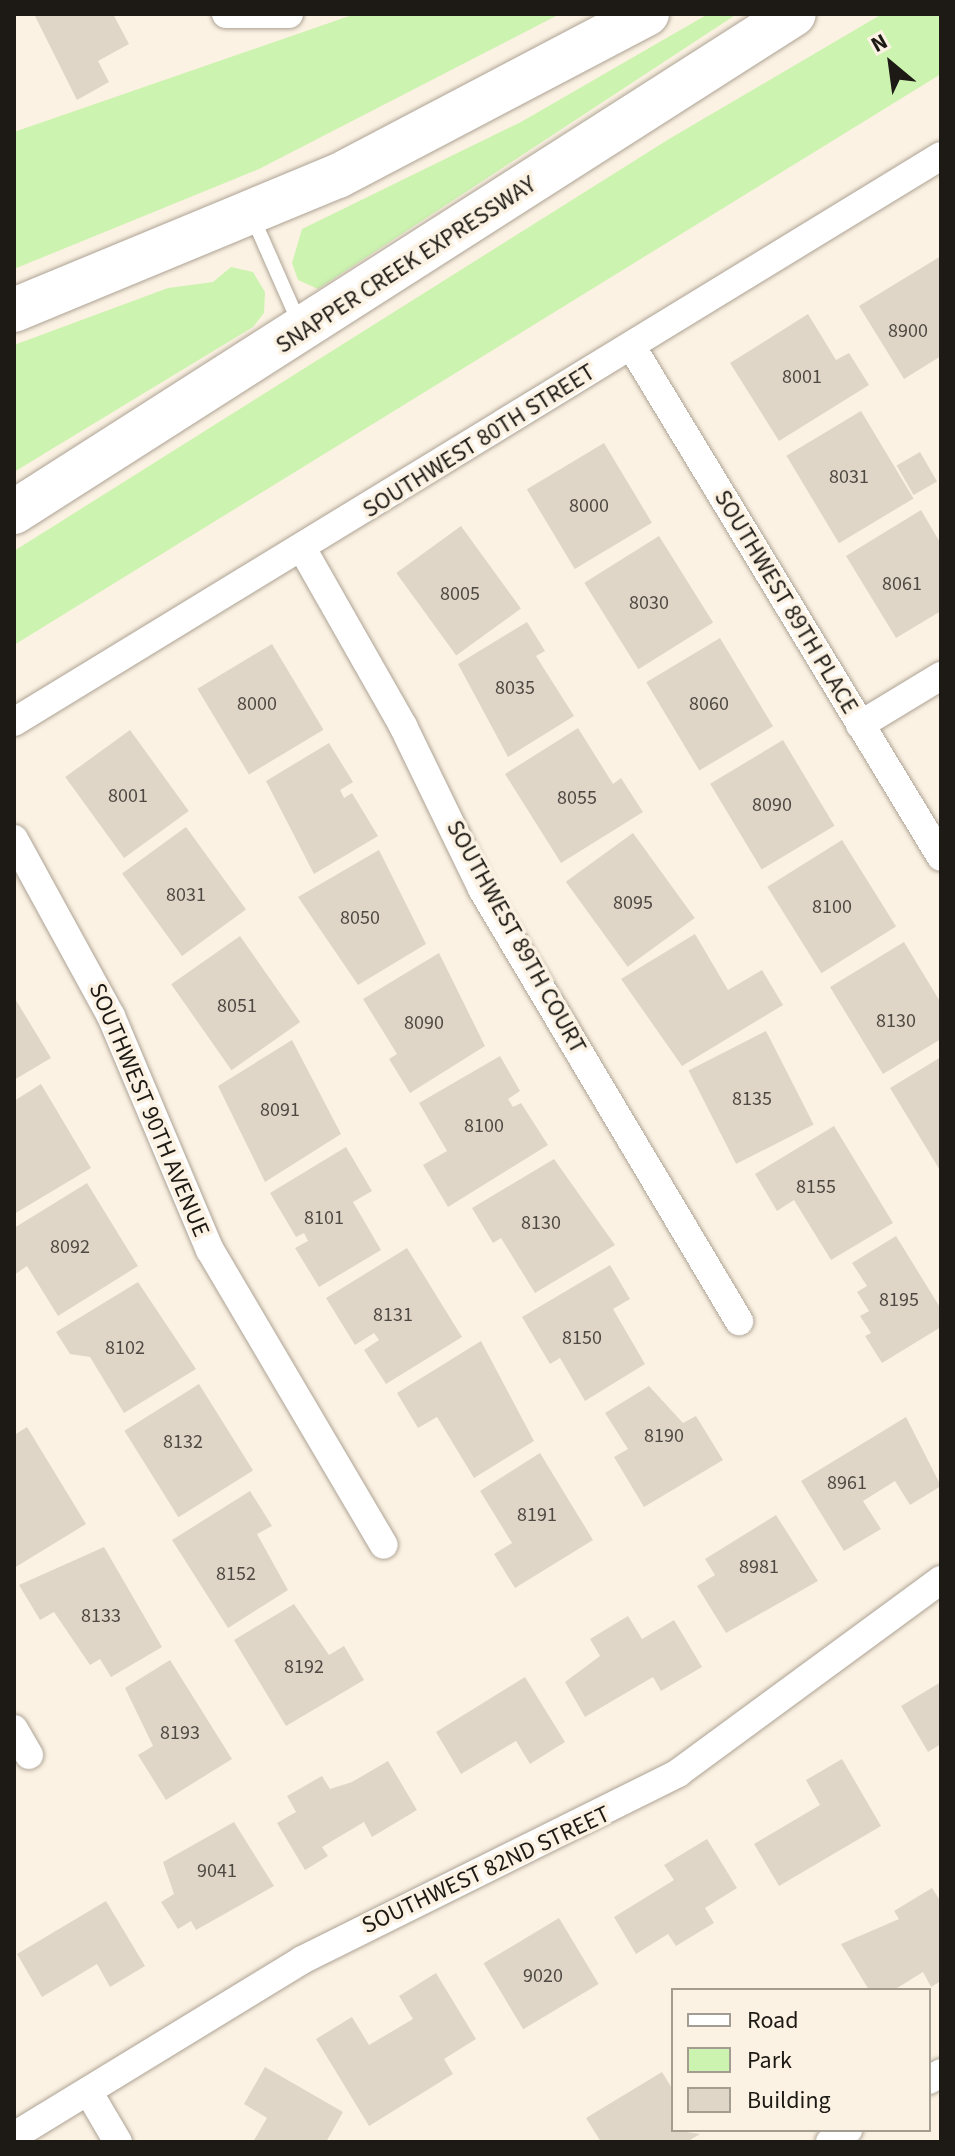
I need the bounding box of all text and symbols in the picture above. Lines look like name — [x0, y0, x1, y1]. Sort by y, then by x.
north arrow — [851, 24, 931, 104]
text: N — [865, 25, 894, 61]
street label: SNAPPER CREEK EXPRESSWAY — [271, 170, 541, 360]
house number: 8900 — [888, 319, 928, 343]
street label: SOUTHWEST 80TH STREET — [358, 358, 600, 524]
house number: 8001 — [782, 365, 822, 389]
house number: 8031 — [829, 465, 869, 489]
street label: SOUTHWEST 89TH PLACE — [708, 485, 864, 719]
house number: 8000 — [569, 494, 609, 518]
house number: 8061 — [882, 572, 922, 596]
house number: 8005 — [440, 582, 480, 606]
house number: 8030 — [629, 591, 669, 615]
house number: 8035 — [495, 676, 535, 700]
house number: 8000 — [237, 692, 277, 716]
house number: 8060 — [689, 692, 729, 716]
house number: 8001 — [108, 784, 148, 808]
house number: 8055 — [557, 786, 597, 810]
house number: 8090 — [752, 793, 792, 817]
street label: SOUTHWEST 89TH COURT — [440, 815, 592, 1059]
house number: 8031 — [166, 883, 206, 907]
house number: 8095 — [613, 891, 653, 915]
house number: 8100 — [812, 895, 852, 919]
house number: 8050 — [340, 906, 380, 930]
street label: SOUTHWEST 90TH AVENUE — [82, 979, 216, 1241]
house number: 8051 — [217, 994, 257, 1018]
house number: 8130 — [876, 1009, 916, 1033]
house number: 8090 — [404, 1011, 444, 1035]
house number: 8135 — [732, 1087, 772, 1111]
house number: 8091 — [260, 1098, 300, 1122]
house number: 8100 — [464, 1114, 504, 1138]
house number: 8155 — [796, 1175, 836, 1199]
house number: 8101 — [304, 1206, 344, 1230]
house number: 8130 — [521, 1211, 561, 1235]
house number: 8092 — [50, 1235, 90, 1259]
house number: 8195 — [879, 1288, 919, 1312]
house number: 8131 — [373, 1303, 413, 1327]
house number: 8150 — [562, 1326, 602, 1350]
house number: 8102 — [105, 1336, 145, 1360]
house number: 8190 — [644, 1424, 684, 1448]
house number: 8132 — [163, 1430, 203, 1454]
house number: 8961 — [827, 1471, 867, 1495]
house number: 8191 — [517, 1503, 557, 1527]
house number: 8981 — [739, 1555, 779, 1579]
house number: 8152 — [216, 1562, 256, 1586]
house number: 8133 — [81, 1604, 121, 1628]
house number: 8192 — [284, 1655, 324, 1679]
house number: 8193 — [160, 1721, 200, 1745]
street label: SOUTHWEST 82ND STREET — [357, 1800, 615, 1940]
house number: 9041 — [197, 1859, 237, 1883]
house number: 9020 — [523, 1964, 563, 1988]
legend — [671, 1988, 931, 2132]
text: Road — [747, 2003, 799, 2038]
text: Park — [747, 2043, 792, 2078]
text: Building — [747, 2083, 831, 2118]

